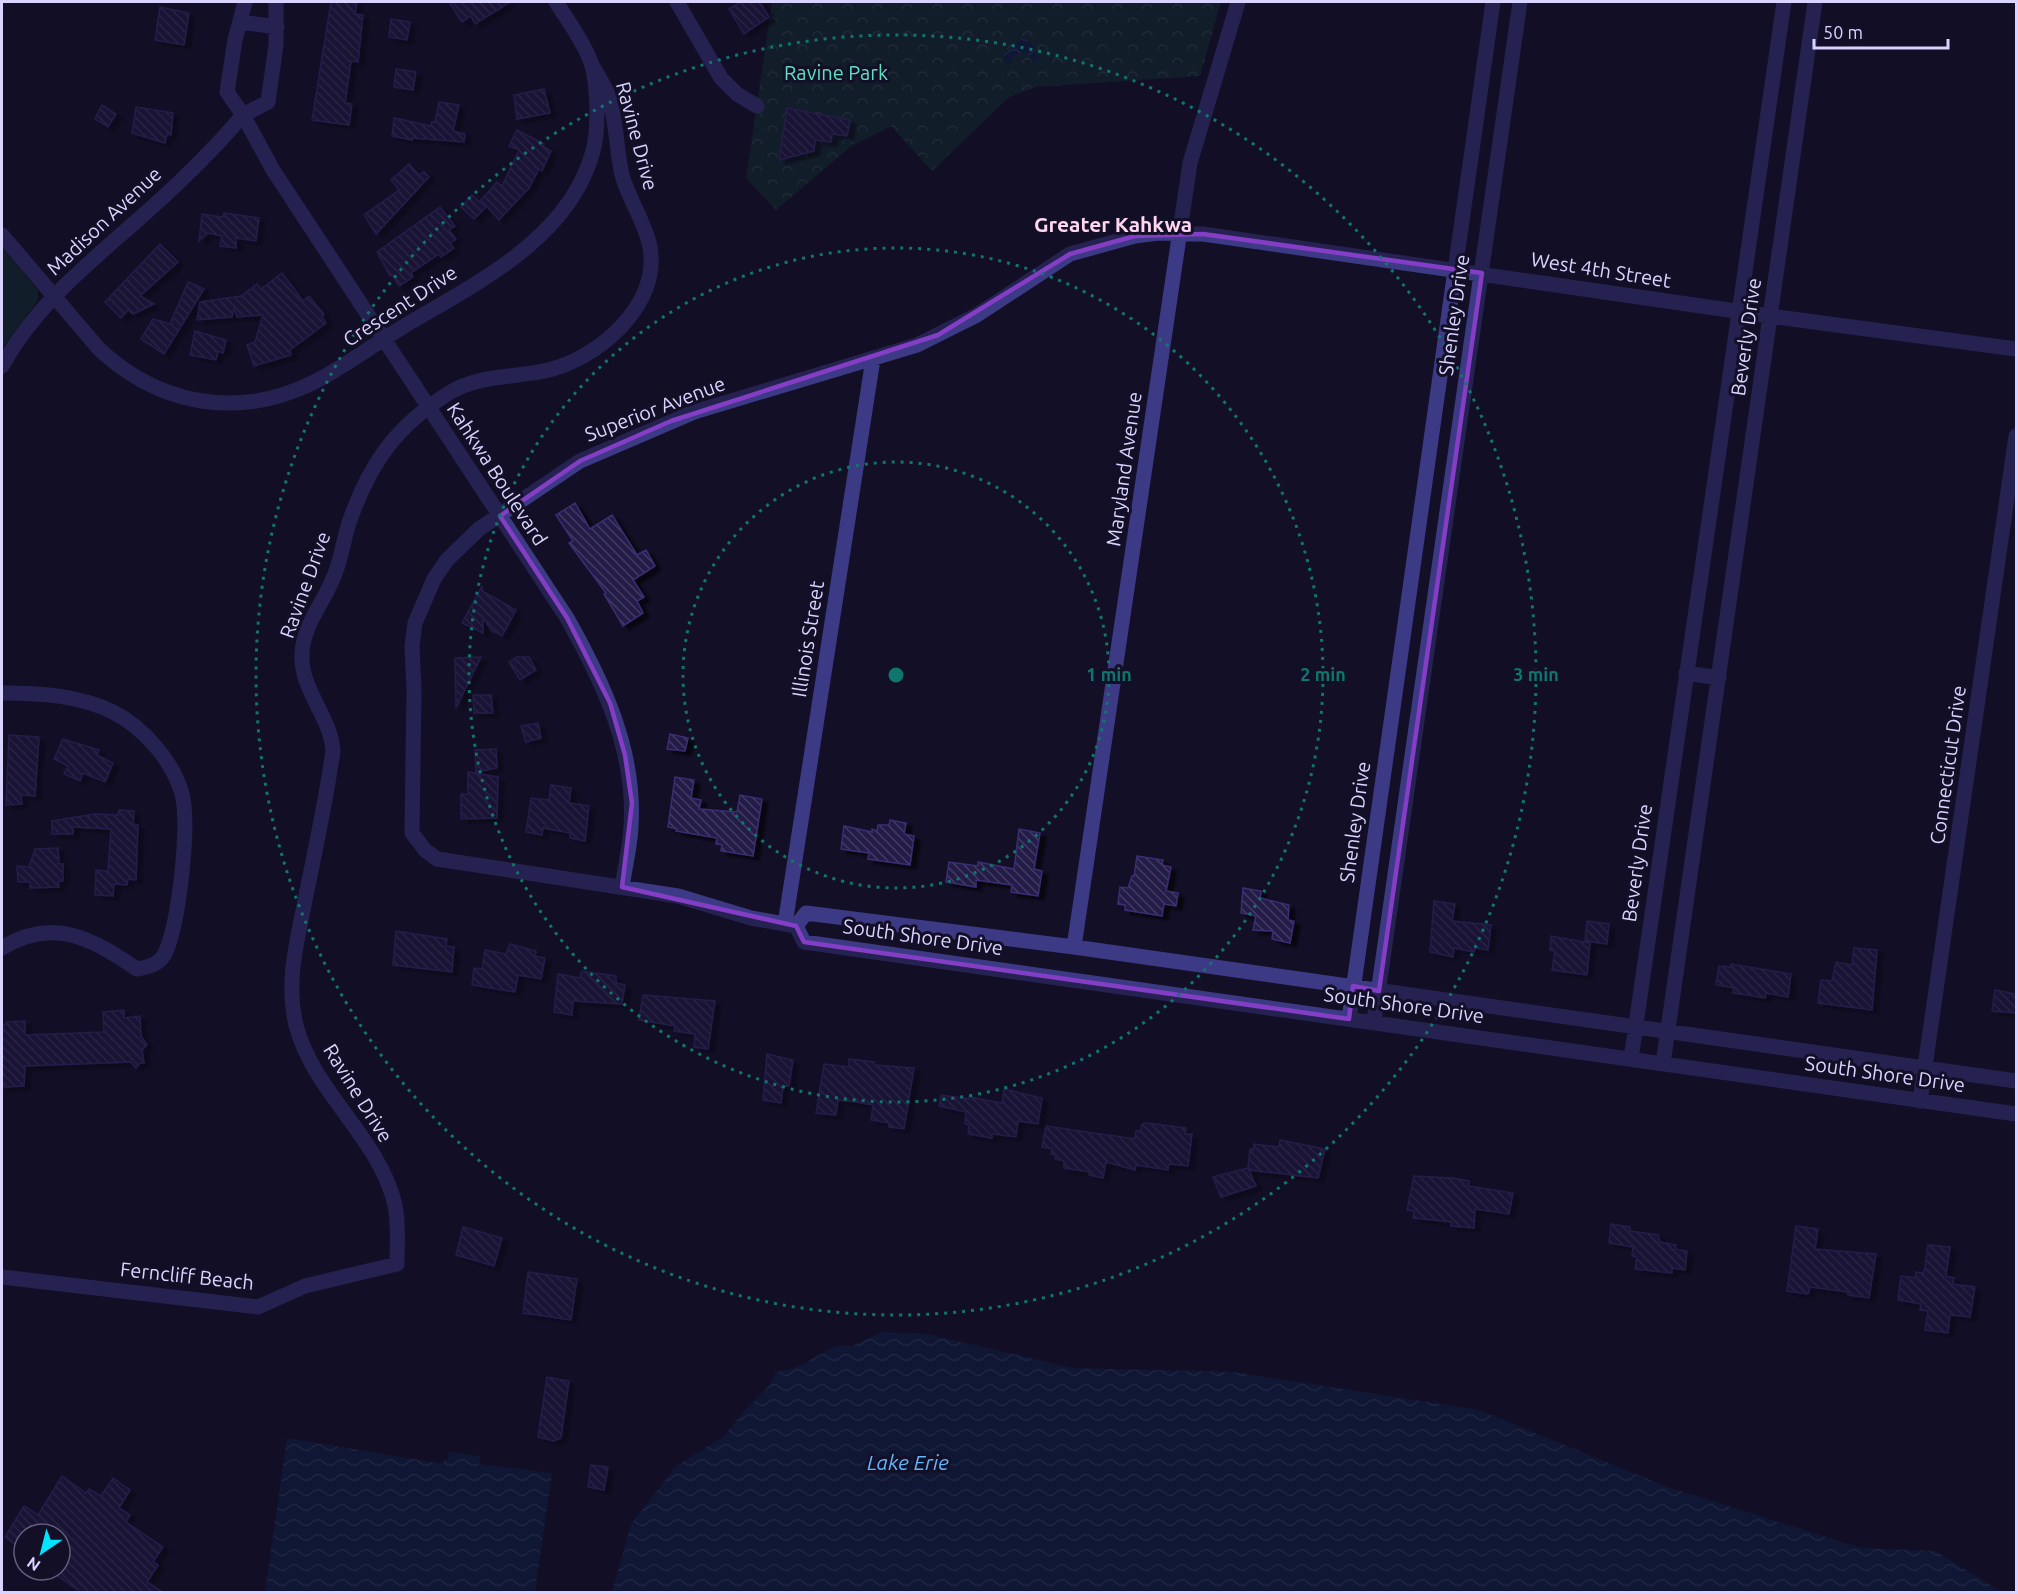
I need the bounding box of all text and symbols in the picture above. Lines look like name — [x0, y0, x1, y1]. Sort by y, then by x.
scale bar — [1814, 12, 1948, 50]
text: 50 m — [1823, 22, 1863, 42]
park label: Ravine Park — [784, 61, 888, 84]
street label: Ravine Drive — [612, 79, 663, 193]
street label: Madison Avenue — [42, 162, 166, 280]
district label: Greater Kahkwa — [1034, 212, 1192, 236]
street label: West 4th Street — [1529, 247, 1673, 292]
street label: Shenley Drive — [1434, 253, 1473, 377]
street label: Crescent Drive — [339, 260, 461, 351]
street label: Beverly Drive — [1726, 277, 1765, 397]
street label: Superior Avenue — [581, 371, 728, 446]
street label: Maryland Avenue — [1101, 390, 1146, 548]
street label: Kahkwa Boulevard — [443, 398, 552, 549]
street label: Ravine Drive — [275, 528, 334, 641]
street label: Illinois Street — [787, 579, 828, 699]
text: 1 min — [1086, 664, 1132, 684]
text: 2 min — [1300, 664, 1346, 684]
text: 3 min — [1513, 664, 1559, 684]
centre of rings — [886, 665, 906, 685]
street label: Connecticut Drive — [1925, 684, 1970, 846]
street label: Shenley Drive — [1335, 760, 1374, 884]
street label: Beverly Drive — [1617, 803, 1656, 923]
street label: South Shore Drive — [841, 914, 1005, 959]
street label: South Shore Drive — [1322, 982, 1486, 1027]
street label: Ravine Drive — [319, 1039, 398, 1146]
street label: South Shore Drive — [1803, 1051, 1967, 1096]
street label: Ferncliff Beach — [119, 1257, 255, 1294]
water label: Lake Erie — [867, 1450, 949, 1474]
north arrow — [12, 1522, 72, 1582]
text: N — [23, 1553, 43, 1575]

